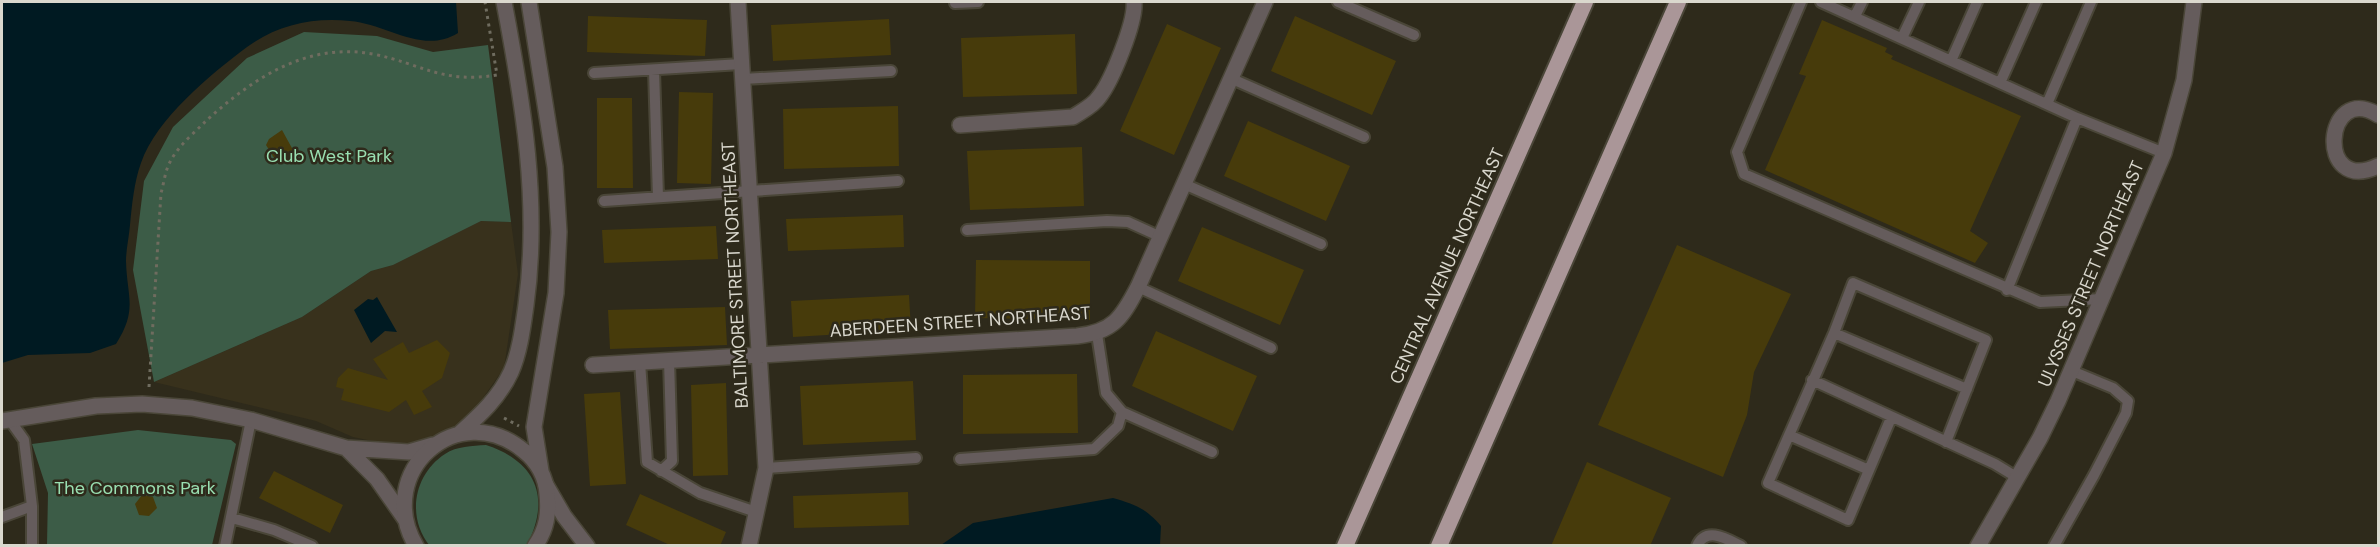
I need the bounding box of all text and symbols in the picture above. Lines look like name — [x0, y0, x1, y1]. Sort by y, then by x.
street label: BALTIMORE STREET NORTHEAST — [716, 141, 754, 409]
park label: Club West Park — [266, 144, 392, 168]
street label: CENTRAL AVENUE NORTHEAST — [1384, 144, 1510, 388]
street label: ULYSSES STREET NORTHEAST — [2032, 157, 2150, 391]
street label: ABERDEEN STREET NORTHEAST — [829, 301, 1091, 343]
park label: The Commons Park — [54, 476, 216, 500]

